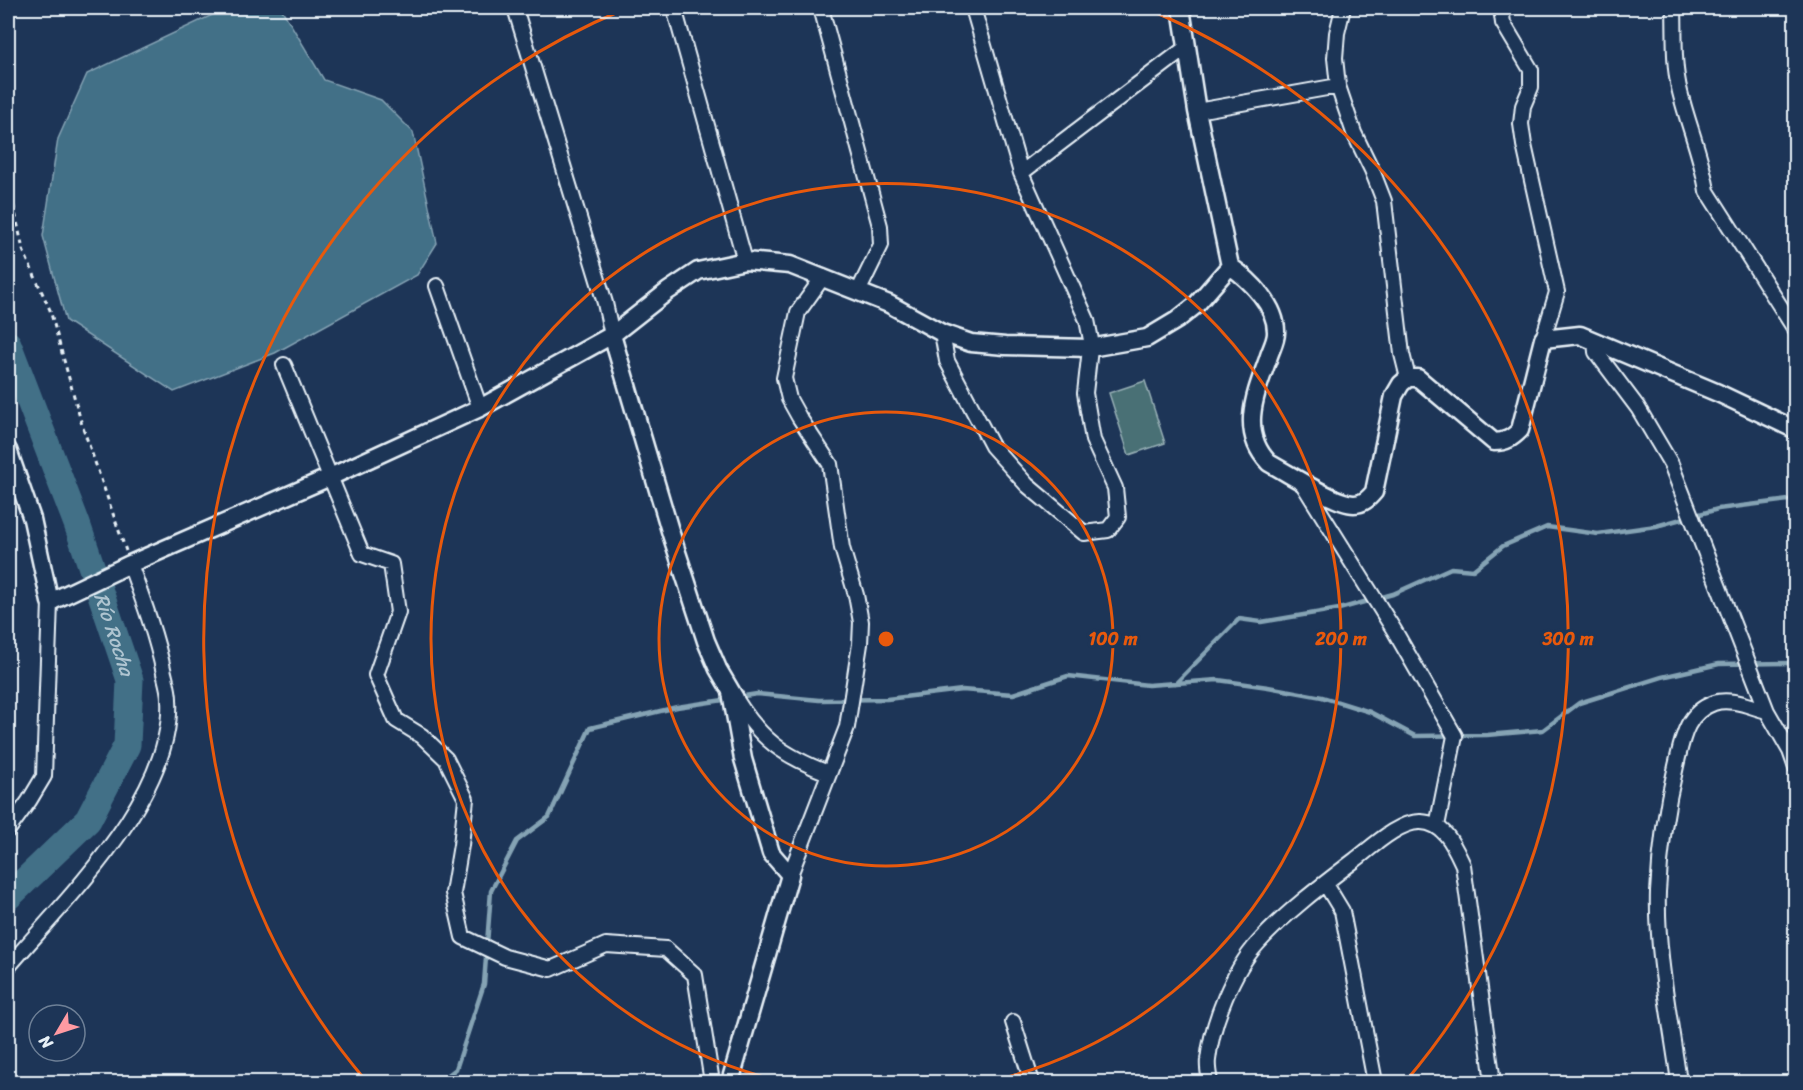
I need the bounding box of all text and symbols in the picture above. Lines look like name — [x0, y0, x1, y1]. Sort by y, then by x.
water label: Río Rocha — [84, 588, 145, 682]
text: 100 m — [1089, 623, 1138, 655]
text: 200 m — [1314, 623, 1367, 655]
text: 300 m — [1541, 623, 1594, 655]
centre of rings — [876, 629, 896, 649]
north arrow — [27, 1003, 87, 1063]
text: N — [30, 1028, 61, 1056]

